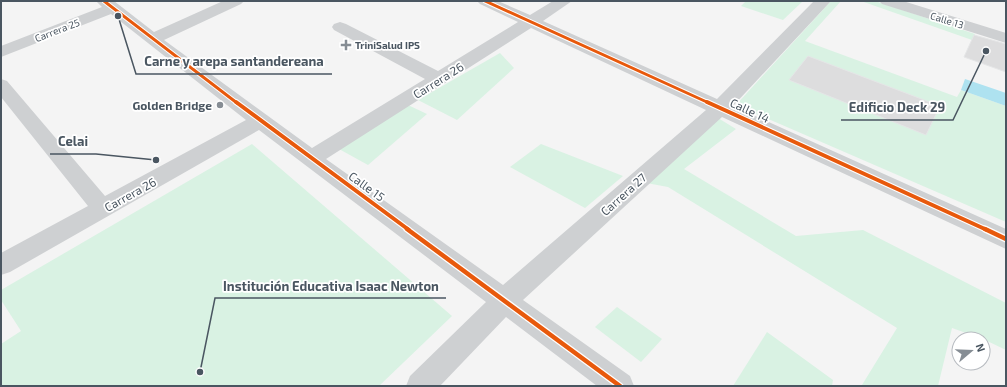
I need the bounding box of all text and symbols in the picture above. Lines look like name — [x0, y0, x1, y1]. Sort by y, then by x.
street label: Calle 13 — [929, 9, 965, 31]
street label: Carrera 25 — [33, 16, 81, 44]
marker: TriniSalud IPS — [340, 39, 352, 51]
place label: TriniSalud IPS — [355, 39, 420, 51]
callout: Carne y arepa santandereana — [136, 49, 332, 74]
text: Carne y arepa santandereana — [144, 53, 324, 69]
street label: Carrera 26 — [410, 59, 466, 101]
street label: Calle 14 — [728, 95, 772, 125]
callout: Edificio Deck 29 — [841, 95, 953, 120]
place label: Golden Bridge — [133, 98, 212, 112]
text: Edificio Deck 29 — [849, 99, 945, 115]
marker: Golden Bridge — [215, 100, 225, 110]
callout: Celai — [50, 129, 96, 154]
text: Celai — [58, 133, 88, 149]
street label: Calle 15 — [346, 168, 388, 204]
street label: Carrera 27 — [597, 170, 649, 218]
street label: Carrera 26 — [102, 174, 158, 214]
callout: Institución Educativa Isaac Newton — [215, 273, 446, 298]
text: Institución Educativa Isaac Newton — [223, 278, 439, 294]
north arrow — [951, 331, 991, 371]
text: N — [973, 342, 988, 354]

